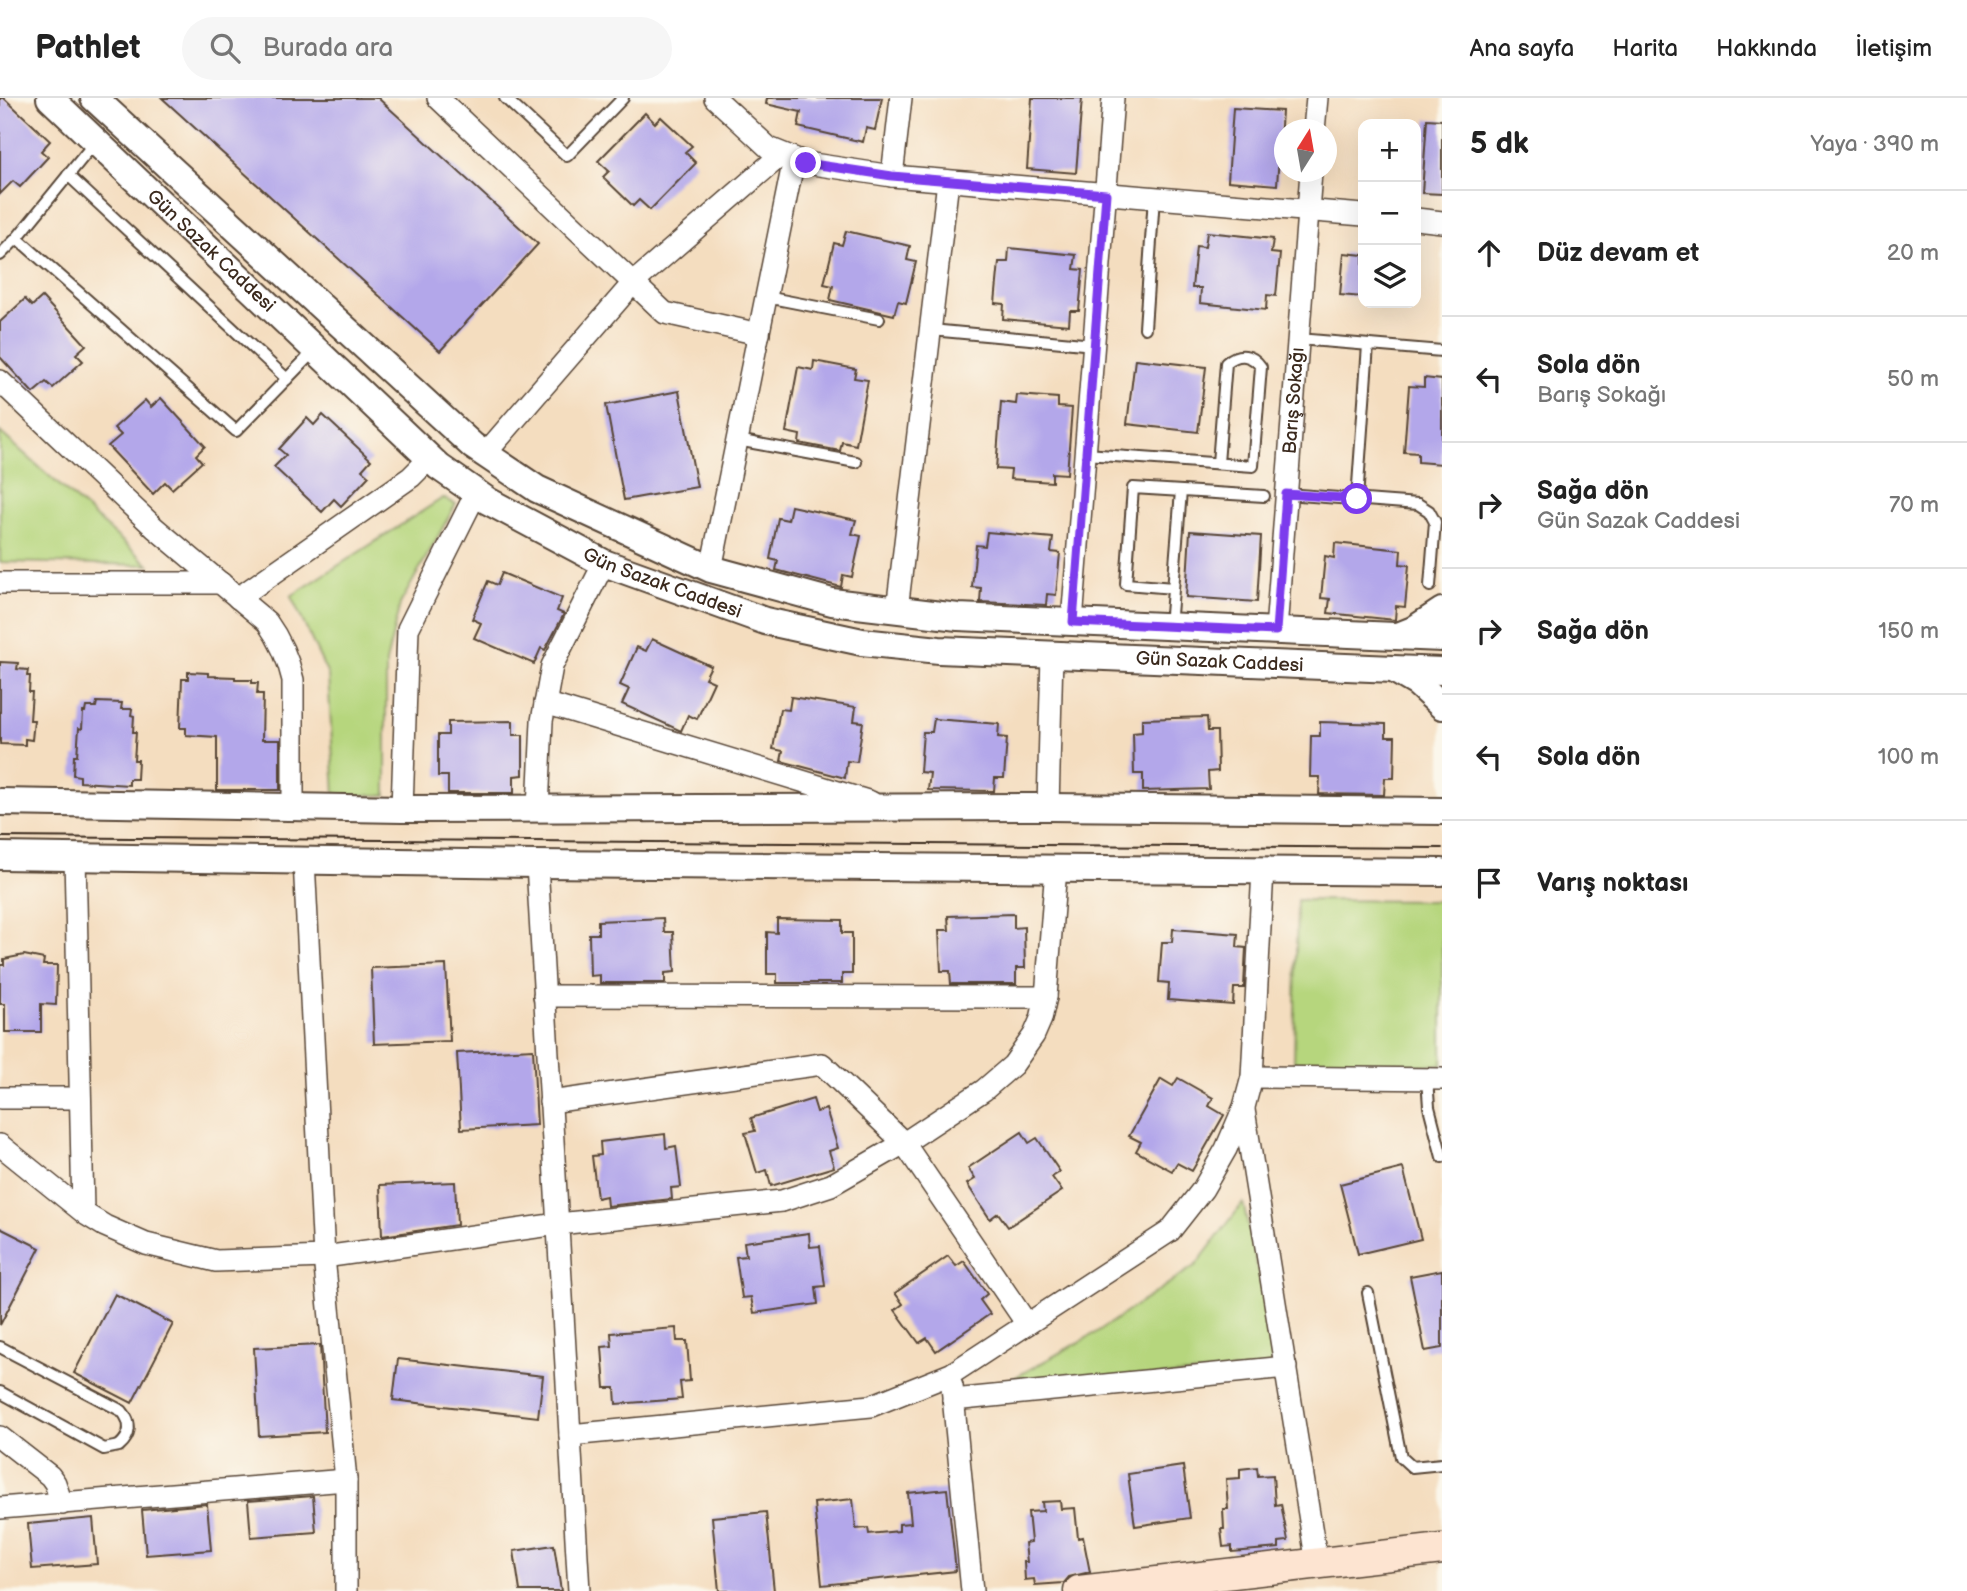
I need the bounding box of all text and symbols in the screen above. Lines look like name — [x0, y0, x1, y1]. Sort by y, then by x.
search box — [182, 17, 672, 80]
text: Pathlet — [35, 28, 140, 68]
icon: search — [206, 29, 244, 67]
text: Burada ara — [262, 33, 393, 64]
text: Ana sayfa — [1470, 34, 1574, 63]
text: Harita — [1612, 34, 1678, 63]
text: Hakkında — [1716, 34, 1817, 63]
text: İletişim — [1855, 34, 1932, 63]
north arrow — [1274, 119, 1337, 182]
map controls — [1358, 119, 1421, 308]
button: + — [1358, 119, 1421, 182]
text: 5 dk — [1470, 126, 1529, 162]
text: Yaya · 390 m — [1811, 130, 1939, 158]
route end — [790, 147, 821, 178]
button: − — [1358, 182, 1421, 245]
street label: Gün Sazak Caddesi — [142, 185, 280, 317]
icon: ahead — [1470, 234, 1508, 272]
text: Düz devam et — [1537, 238, 1699, 269]
text: 20 m — [1887, 239, 1939, 267]
button: layers — [1358, 245, 1421, 308]
street label: Barış Sokağı — [1278, 347, 1309, 455]
text: Sola dön — [1537, 350, 1641, 381]
icon: left — [1470, 360, 1508, 398]
text: 50 m — [1887, 365, 1939, 393]
text: Barış Sokağı — [1537, 381, 1666, 409]
text: Sağa dön — [1537, 476, 1649, 507]
route start — [1341, 483, 1372, 514]
icon: right — [1470, 486, 1508, 524]
text: 70 m — [1889, 491, 1939, 519]
text: Gün Sazak Caddesi — [1537, 507, 1740, 535]
street label: Gün Sazak Caddesi — [579, 542, 745, 623]
icon: right — [1470, 612, 1508, 650]
text: Sağa dön — [1537, 616, 1649, 647]
text: 150 m — [1878, 617, 1939, 645]
street label: Gün Sazak Caddesi — [1135, 647, 1304, 677]
icon: left — [1470, 738, 1508, 776]
text: Sola dön — [1537, 742, 1641, 773]
text: 100 m — [1878, 743, 1939, 771]
icon: arrive — [1470, 864, 1508, 902]
text: Varış noktası — [1537, 868, 1688, 899]

